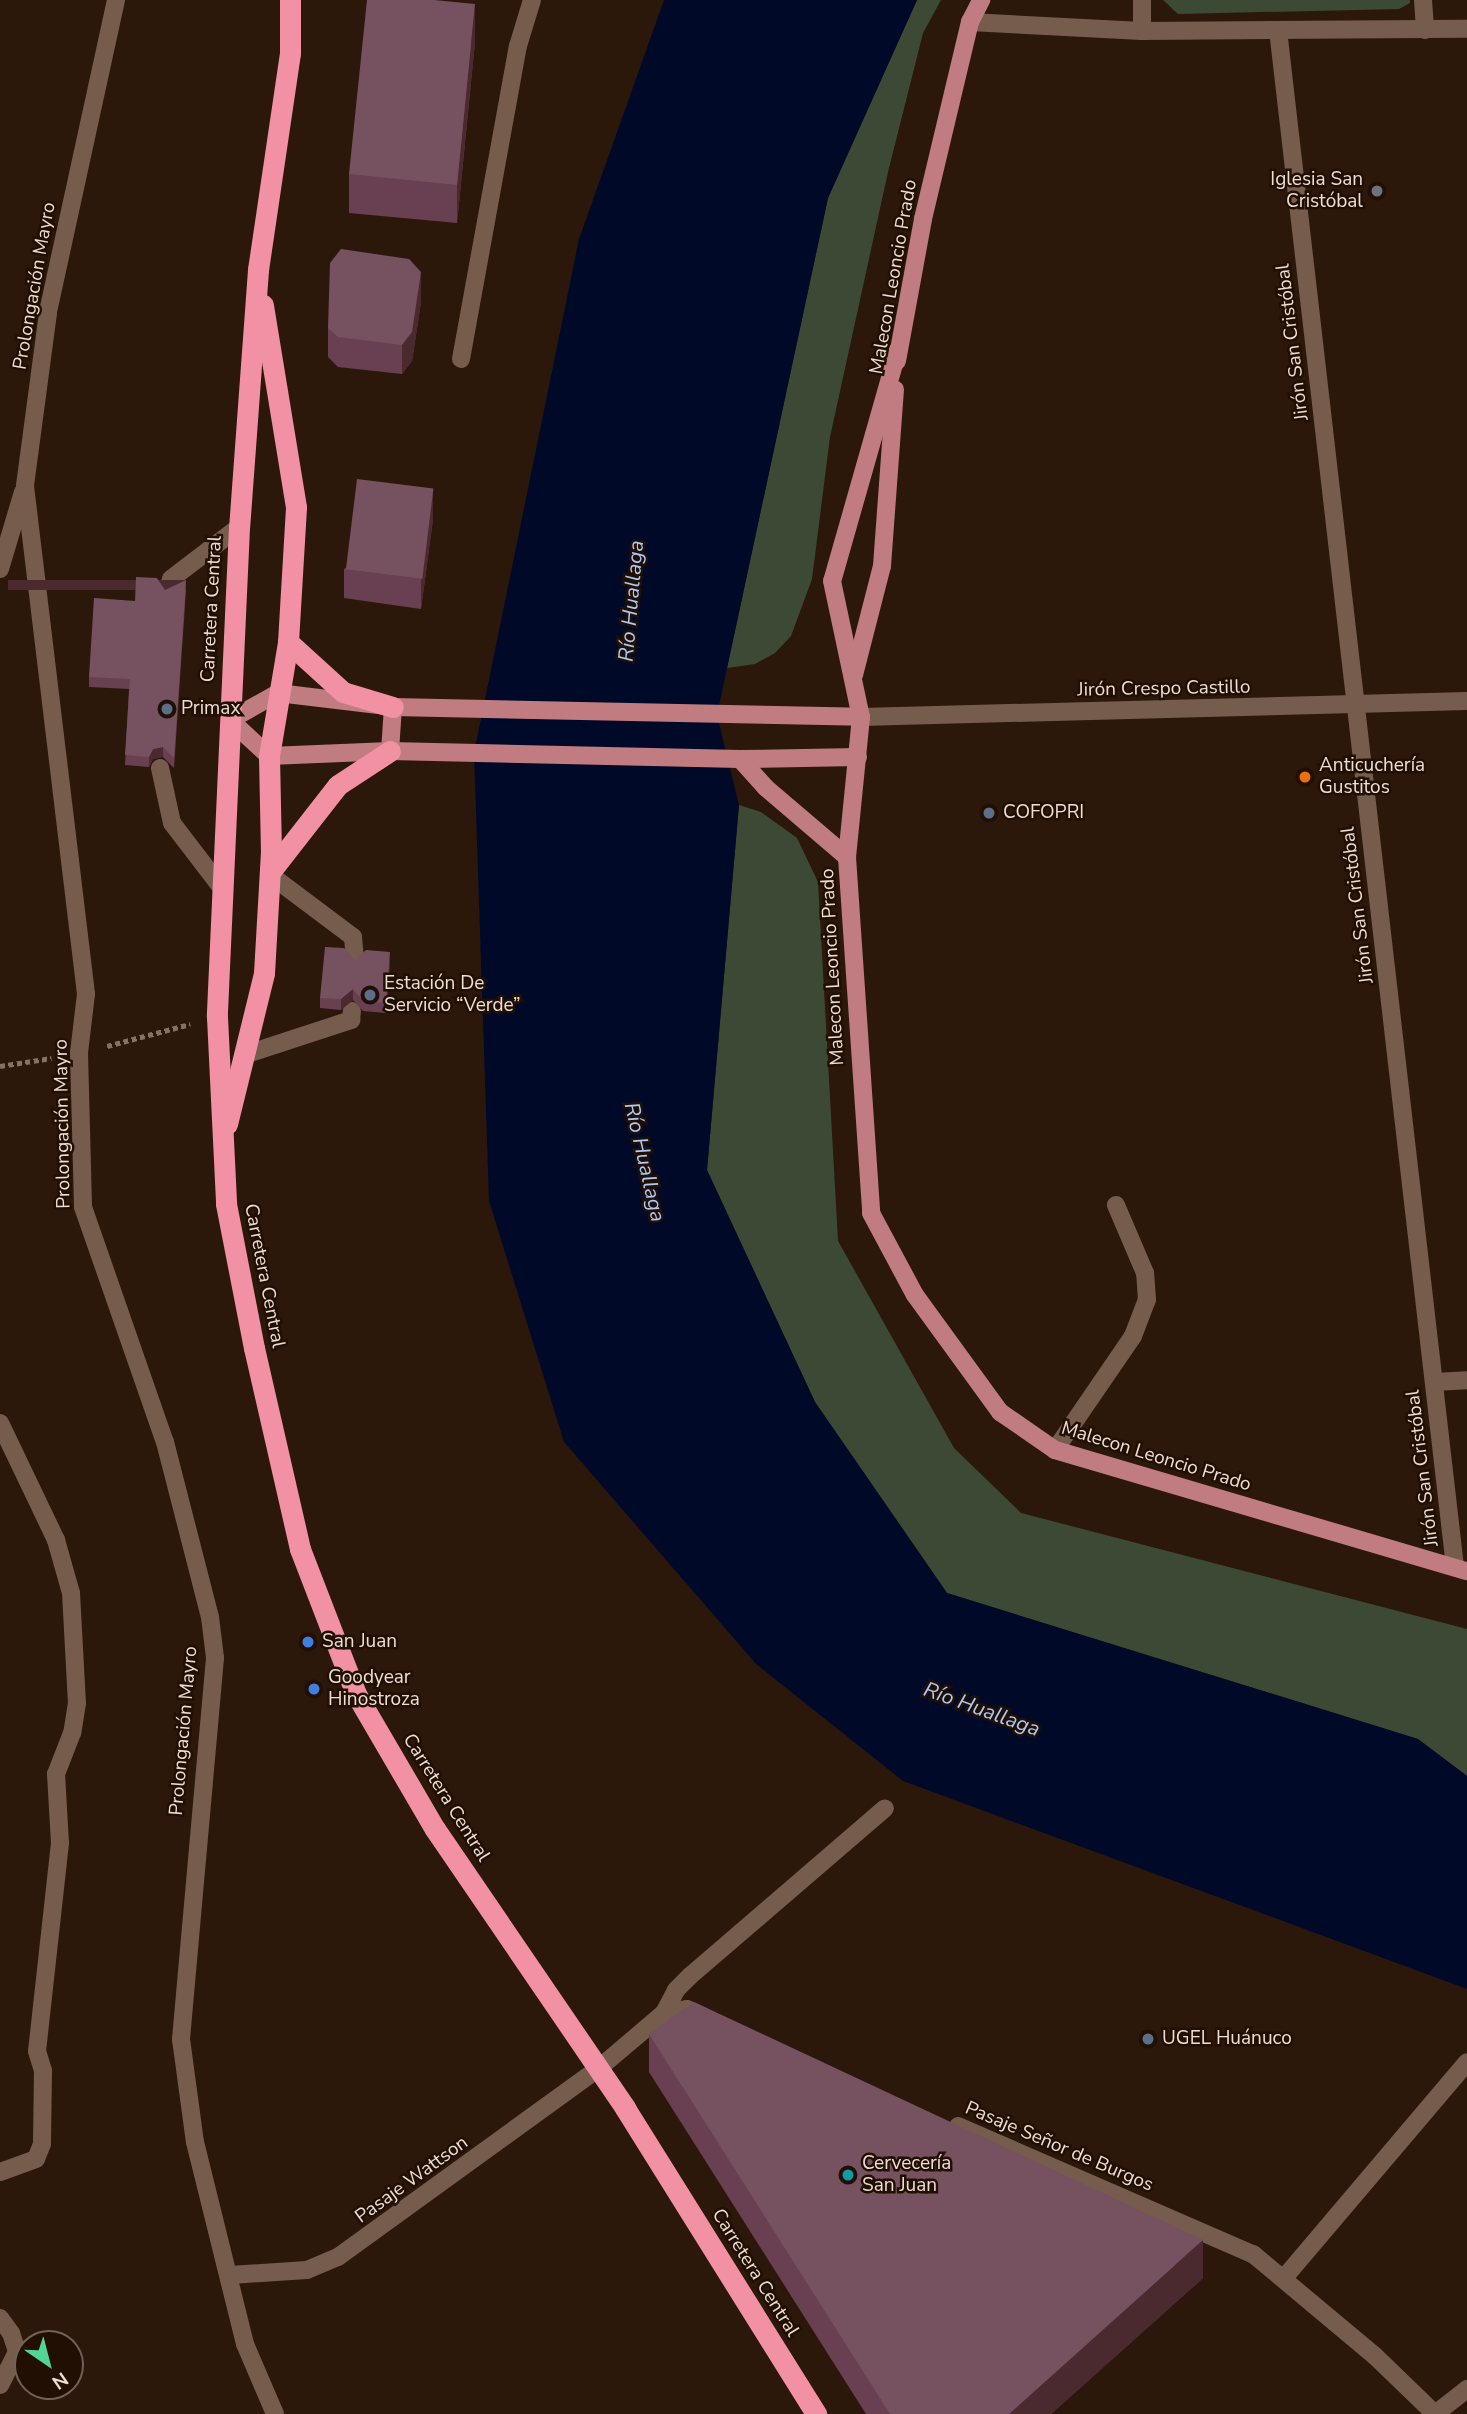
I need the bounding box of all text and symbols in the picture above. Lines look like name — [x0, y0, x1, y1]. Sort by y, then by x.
place label: Iglesia San Cristóbal — [1270, 169, 1363, 213]
street label: Malecon Leoncio Prado — [866, 178, 922, 376]
marker: Iglesia San Cristóbal — [1369, 183, 1385, 199]
street label: Prolongación Mayro — [9, 200, 61, 372]
street label: Jirón San Cristóbal — [1272, 262, 1314, 422]
street label: Carretera Central — [197, 535, 227, 683]
water label: Río Huallaga — [613, 539, 649, 663]
street label: Jirón Crespo Castillo — [1077, 676, 1251, 702]
place label: Primax — [181, 698, 240, 720]
marker: Primax — [159, 701, 175, 717]
place label: Anticuchería Gustitos — [1319, 755, 1425, 799]
marker: Anticuchería Gustitos — [1297, 769, 1313, 785]
place label: COFOPRI — [1003, 802, 1084, 824]
marker: COFOPRI — [981, 805, 997, 821]
street label: Jirón San Cristóbal — [1337, 825, 1379, 985]
street label: Malecon Leoncio Prado — [816, 868, 850, 1066]
place label: Estación De Servicio “Verde” — [384, 973, 521, 1017]
marker: Estación De Servicio “Verde” — [362, 987, 378, 1003]
street label: Prolongación Mayro — [50, 1039, 76, 1209]
water label: Río Huallaga — [619, 1100, 671, 1224]
street label: Carretera Central — [239, 1202, 289, 1350]
street label: Jirón San Cristóbal — [1402, 1388, 1444, 1548]
street label: Malecon Leoncio Prado — [1058, 1417, 1254, 1497]
place label: San Juan — [322, 1631, 397, 1653]
marker: San Juan — [300, 1634, 316, 1650]
street label: Prolongación Mayro — [165, 1645, 203, 1817]
place label: Goodyear Hinostroza — [328, 1667, 420, 1711]
water label: Río Huallaga — [920, 1676, 1044, 1742]
marker: Goodyear Hinostroza — [306, 1681, 322, 1697]
street label: Carretera Central — [398, 1730, 494, 1866]
place label: UGEL Huánuco — [1162, 2028, 1292, 2050]
marker: UGEL Huánuco — [1140, 2031, 1156, 2047]
street label: Pasaje Señor de Burgos — [961, 2097, 1157, 2197]
street label: Pasaje Wattson — [351, 2131, 473, 2229]
place label: Cervecería San Juan — [862, 2153, 951, 2197]
marker: Cervecería San Juan — [840, 2167, 856, 2183]
street label: Carretera Central — [707, 2205, 803, 2341]
north arrow — [14, 2330, 84, 2400]
text: N — [47, 2366, 73, 2395]

